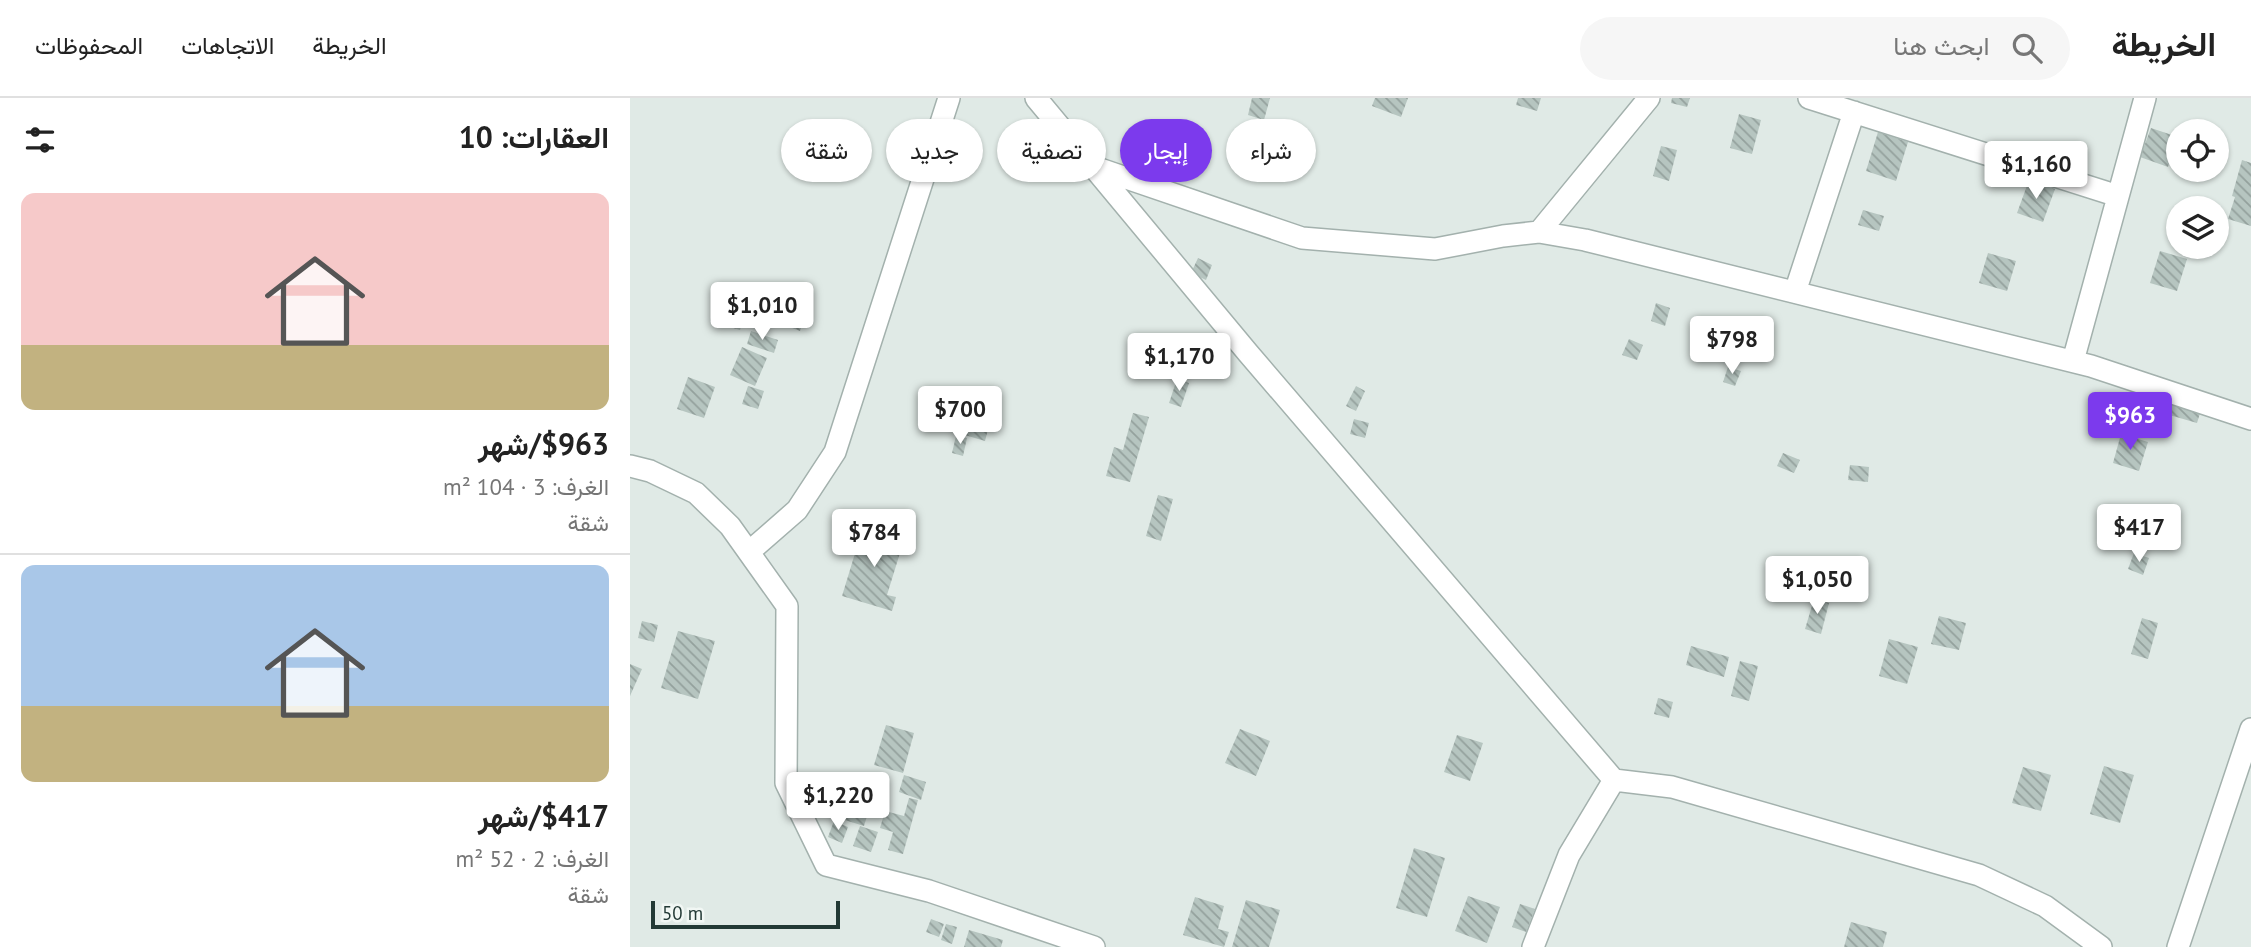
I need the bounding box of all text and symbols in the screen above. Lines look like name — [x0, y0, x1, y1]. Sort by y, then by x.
search box — [1580, 17, 2070, 80]
text: الخريطة — [2112, 22, 2216, 65]
text: ابحث هنا — [1893, 29, 1990, 62]
icon: search — [2008, 29, 2046, 67]
text: المحفوظات — [35, 30, 143, 61]
text: الاتجاهات — [181, 30, 274, 61]
text: الخريطة — [312, 30, 387, 61]
text: العقارات: 10 — [459, 117, 609, 156]
chip: شقة — [781, 119, 872, 182]
chip: جديد — [886, 119, 983, 182]
chip: تصفية — [997, 119, 1106, 182]
chip: إيجار — [1120, 119, 1212, 182]
chip: شراء — [1226, 119, 1316, 182]
map controls — [2166, 119, 2229, 259]
button: locate — [2166, 119, 2229, 182]
icon: filters — [21, 121, 59, 159]
pin: $1,160 — [1979, 141, 2093, 201]
text: $1,160 — [2000, 149, 2072, 178]
button: layers — [2166, 196, 2229, 259]
icon: home — [252, 238, 378, 364]
pin: $1,010 — [705, 282, 819, 342]
text: $1,010 — [726, 290, 798, 319]
pin: $798 — [1691, 316, 1773, 376]
text: $798 — [1706, 324, 1758, 353]
pin: $1,170 — [1122, 334, 1236, 393]
text: $1,170 — [1143, 341, 1215, 370]
pin: $700 — [919, 386, 1001, 446]
pin: $963 — [2089, 392, 2171, 452]
text: $700 — [934, 394, 986, 423]
text: $963 — [2104, 400, 2156, 429]
text: $963/شهر — [478, 424, 609, 463]
text: الغرف: 3 · 104 m² — [443, 472, 609, 501]
pin: $417 — [2098, 504, 2180, 564]
text: شقة — [567, 508, 609, 537]
pin: $784 — [833, 510, 915, 569]
text: $417 — [2113, 512, 2165, 541]
text: $784 — [848, 517, 900, 546]
pin: $1,050 — [1760, 556, 1874, 616]
text: $1,050 — [1781, 564, 1853, 593]
icon: home — [252, 610, 378, 736]
pin: $1,220 — [781, 772, 895, 832]
text: $1,220 — [802, 780, 874, 809]
text: $417/شهر — [478, 796, 609, 835]
text: الغرف: 2 · 52 m² — [455, 844, 609, 873]
text: شقة — [567, 880, 609, 909]
scale bar — [651, 898, 840, 930]
text: 50 m — [662, 901, 703, 925]

